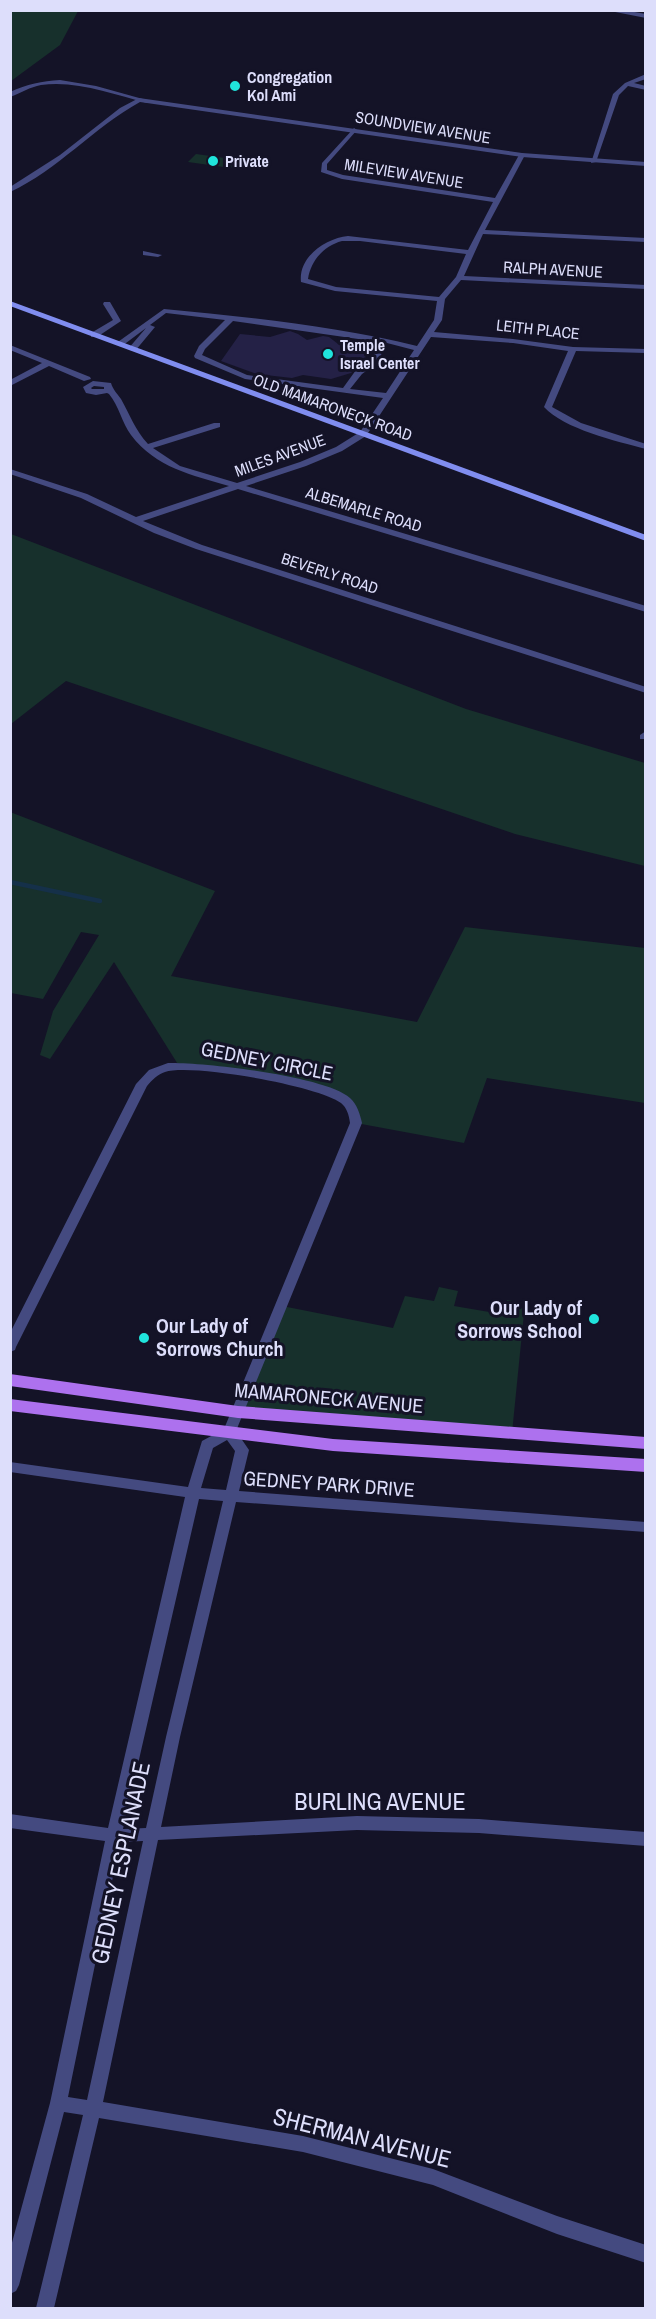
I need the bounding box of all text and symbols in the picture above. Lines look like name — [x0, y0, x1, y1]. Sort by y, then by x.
place label: Congregation Kol Ami — [247, 66, 332, 106]
marker: Congregation Kol Ami — [228, 79, 242, 93]
street label: SOUNDVIEW AVENUE — [354, 105, 492, 149]
place label: Private — [225, 150, 269, 172]
street label: MILEVIEW AVENUE — [343, 153, 465, 193]
marker: Private — [206, 154, 220, 168]
street label: RALPH AVENUE — [503, 255, 603, 283]
street label: LEITH PLACE — [495, 314, 581, 344]
place label: Temple Israel Center — [340, 334, 420, 374]
marker: Temple Israel Center — [321, 347, 335, 361]
street label: OLD MAMARONECK ROAD — [250, 368, 416, 446]
street label: MILES AVENUE — [231, 428, 329, 482]
street label: ALBEMARLE ROAD — [302, 481, 425, 537]
street label: BEVERLY ROAD — [279, 547, 381, 599]
street label: GEDNEY CIRCLE — [199, 1035, 335, 1087]
place label: Our Lady of Sorrows School — [457, 1294, 583, 1344]
place label: Our Lady of Sorrows Church — [156, 1312, 284, 1362]
marker: Our Lady of Sorrows School — [587, 1312, 601, 1326]
marker: Our Lady of Sorrows Church — [137, 1331, 151, 1345]
street label: MAMARONECK AVENUE — [234, 1376, 424, 1419]
street label: GEDNEY PARK DRIVE — [242, 1464, 416, 1503]
street label: GEDNEY ESPLANADE — [83, 1759, 157, 1967]
street label: BURLING AVENUE — [294, 1785, 466, 1817]
street label: SHERMAN AVENUE — [270, 2099, 455, 2175]

